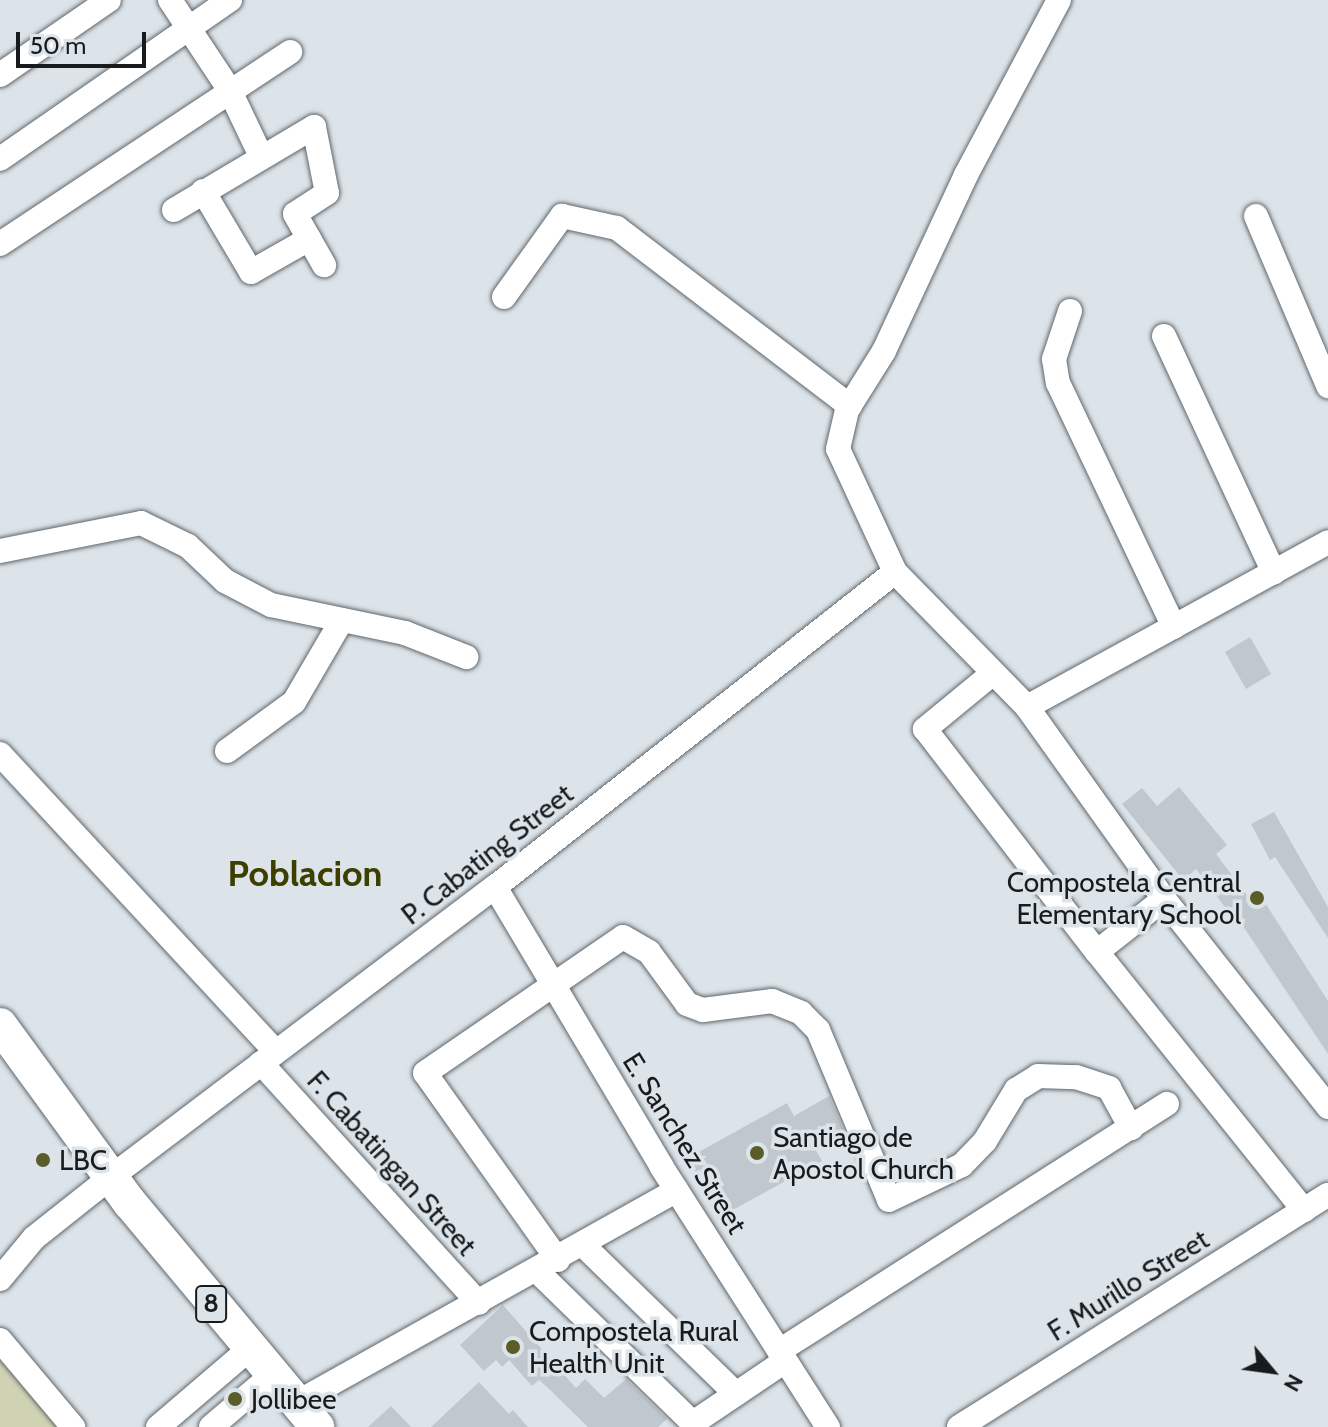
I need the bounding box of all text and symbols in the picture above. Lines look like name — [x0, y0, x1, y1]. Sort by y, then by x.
scale bar — [20, 16, 150, 66]
text: 50 m — [30, 31, 86, 60]
street label: P. Cabating Street — [395, 777, 579, 931]
district label: Poblacion — [228, 852, 382, 896]
place label: Compostela Central Elementary School — [1007, 865, 1241, 931]
marker: Compostela Central Elementary School — [1248, 889, 1266, 907]
street label: E. Sanchez Street — [616, 1046, 754, 1240]
street label: F. Cabatingan Street — [300, 1064, 484, 1262]
place label: Santiago de Apostol Church — [773, 1120, 954, 1186]
place label: LBC — [59, 1143, 107, 1177]
marker: Santiago de Apostol Church — [748, 1144, 766, 1162]
marker: LBC — [34, 1151, 52, 1169]
street label: F. Murillo Street — [1041, 1222, 1215, 1348]
road number: 8 — [195, 1282, 227, 1326]
place label: Compostela Rural Health Unit — [529, 1314, 738, 1380]
north arrow — [1232, 1331, 1312, 1411]
marker: Compostela Rural Health Unit — [504, 1338, 522, 1356]
text: N — [1278, 1370, 1309, 1396]
place label: Jollibee — [251, 1382, 337, 1416]
marker: Jollibee — [226, 1390, 244, 1408]

